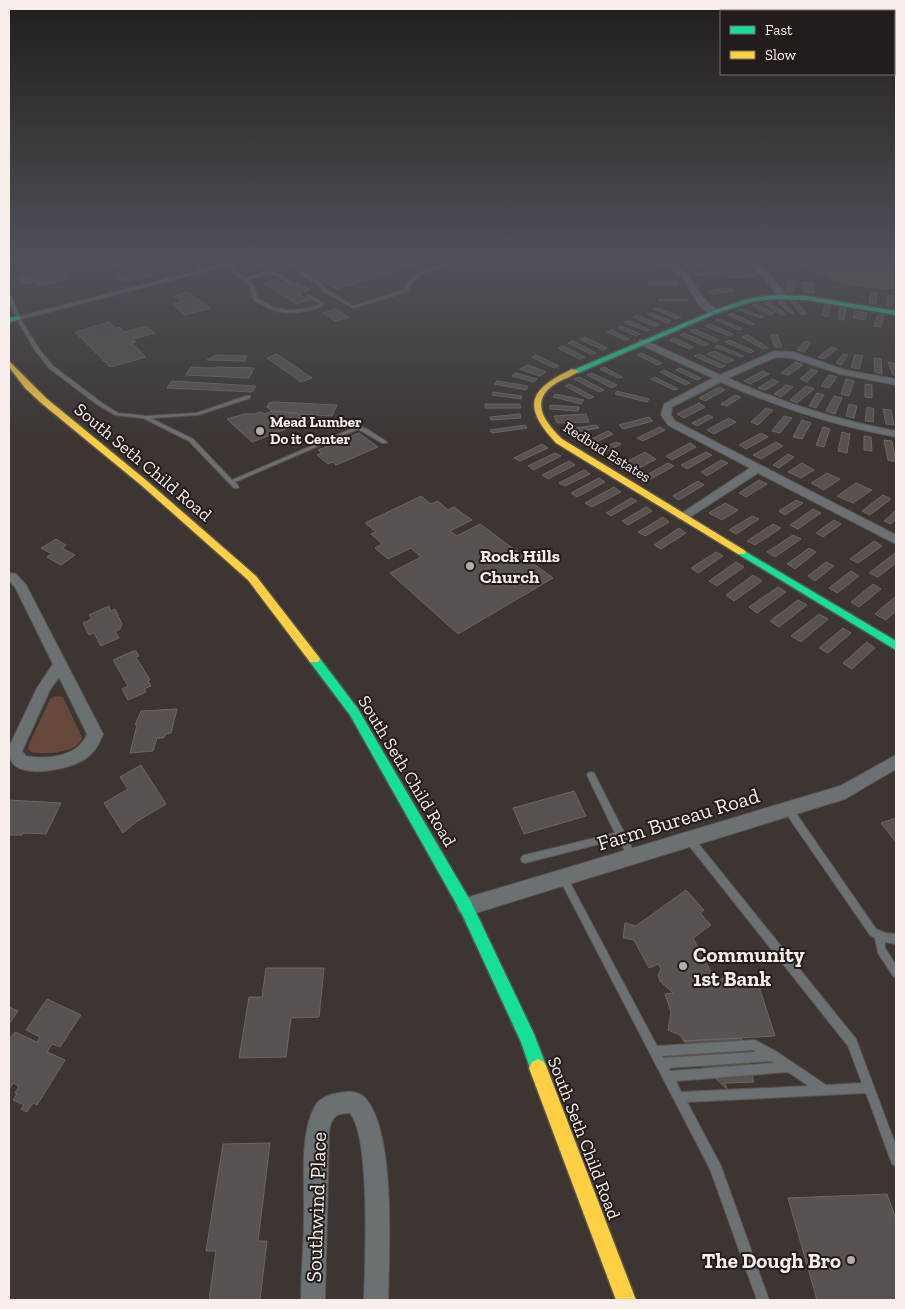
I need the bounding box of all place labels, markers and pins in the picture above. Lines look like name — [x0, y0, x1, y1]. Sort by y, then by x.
place label: Mead Lumber Do it Center — [270, 413, 362, 448]
marker: Mead Lumber Do it Center — [254, 425, 266, 437]
place label: Rock Hills Church — [480, 545, 560, 588]
marker: Rock Hills Church — [464, 560, 476, 572]
place label: Community 1st Bank — [693, 942, 805, 991]
marker: Community 1st Bank — [677, 960, 689, 972]
place label: The Dough Bro — [702, 1248, 841, 1273]
marker: The Dough Bro — [845, 1254, 857, 1266]

